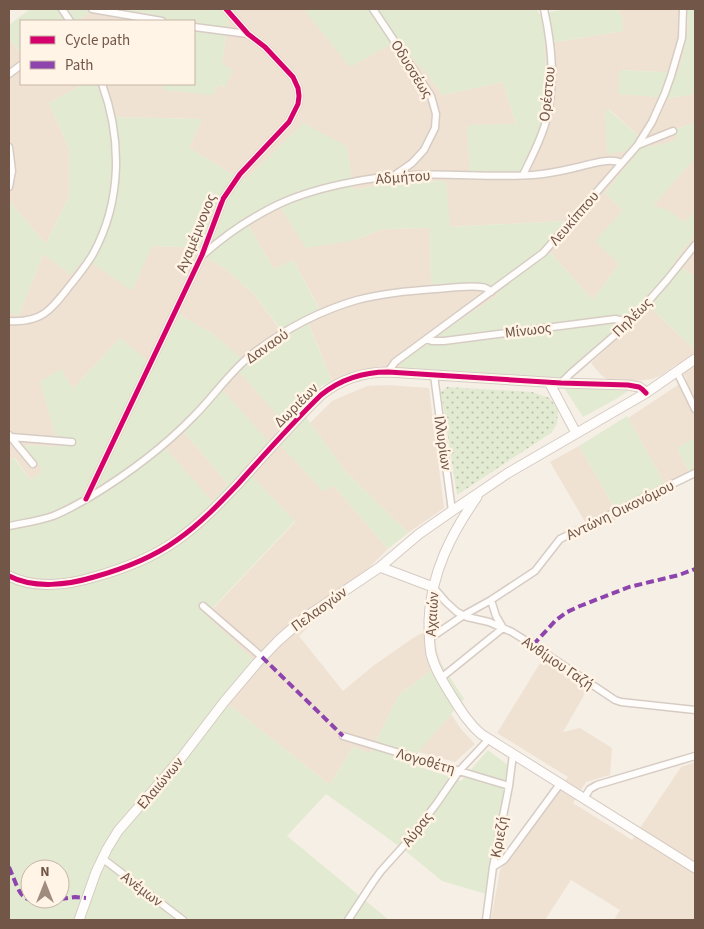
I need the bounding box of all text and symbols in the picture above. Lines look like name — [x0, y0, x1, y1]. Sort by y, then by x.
legend — [20, 20, 195, 85]
text: Cycle path — [65, 30, 130, 51]
street label: Οδυσσέως — [385, 36, 438, 103]
text: Path — [65, 55, 93, 76]
street label: Ορέστου — [534, 65, 561, 123]
street label: Αδμήτου — [375, 165, 431, 190]
street label: Λευκίππου — [545, 186, 604, 250]
street label: Αγαμέμνονος — [171, 190, 222, 276]
street label: Πηλέως — [608, 292, 657, 342]
street label: Μίνωος — [504, 317, 553, 344]
street label: Δαναού — [242, 324, 293, 369]
street label: Δωριέων — [269, 378, 323, 432]
street label: Ιλλυρίων — [428, 414, 457, 472]
street label: Αντώνη Οικονόμου — [563, 475, 678, 546]
street label: Πελασγών — [287, 582, 352, 637]
street label: Αχαιών — [420, 591, 445, 637]
street label: Ανθίμου Γαζή — [518, 632, 598, 695]
street label: Λογοθέτη — [394, 743, 458, 780]
street label: Ελαιώνων — [132, 753, 188, 814]
street label: Αύρας — [397, 807, 438, 851]
street label: Κριεζή — [485, 814, 514, 860]
north arrow — [20, 859, 70, 909]
text: N — [40, 862, 50, 882]
street label: Ανέμων — [116, 867, 167, 912]

